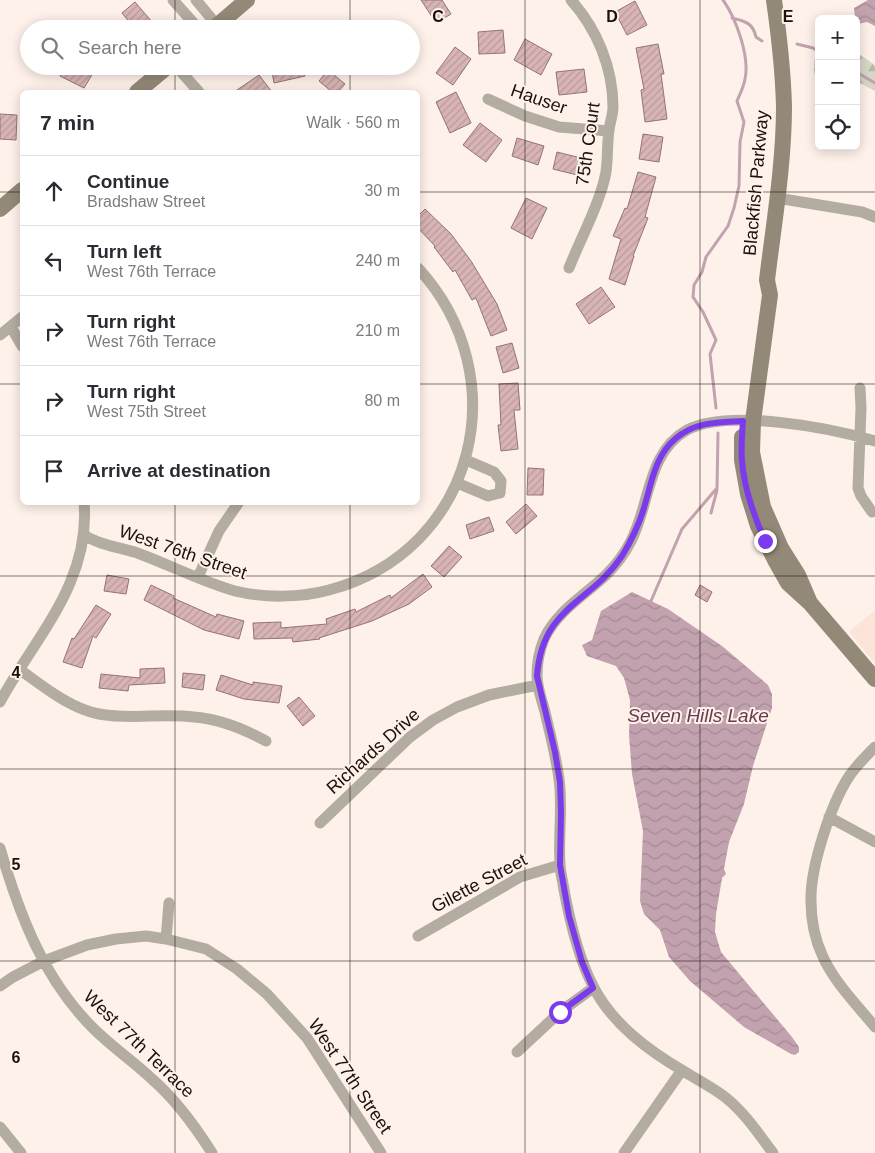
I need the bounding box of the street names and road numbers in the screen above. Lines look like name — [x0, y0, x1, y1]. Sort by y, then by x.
street label: Hauser — [508, 80, 570, 118]
street label: 75th Court — [572, 101, 604, 187]
street label: Blackfish Parkway — [740, 109, 772, 257]
street label: West 76th Street — [117, 521, 249, 583]
street label: Richards Drive — [322, 704, 424, 798]
street label: Gilette Street — [428, 850, 530, 916]
street label: West 77th Terrace — [80, 986, 198, 1102]
street label: West 77th Street — [304, 1015, 396, 1137]

